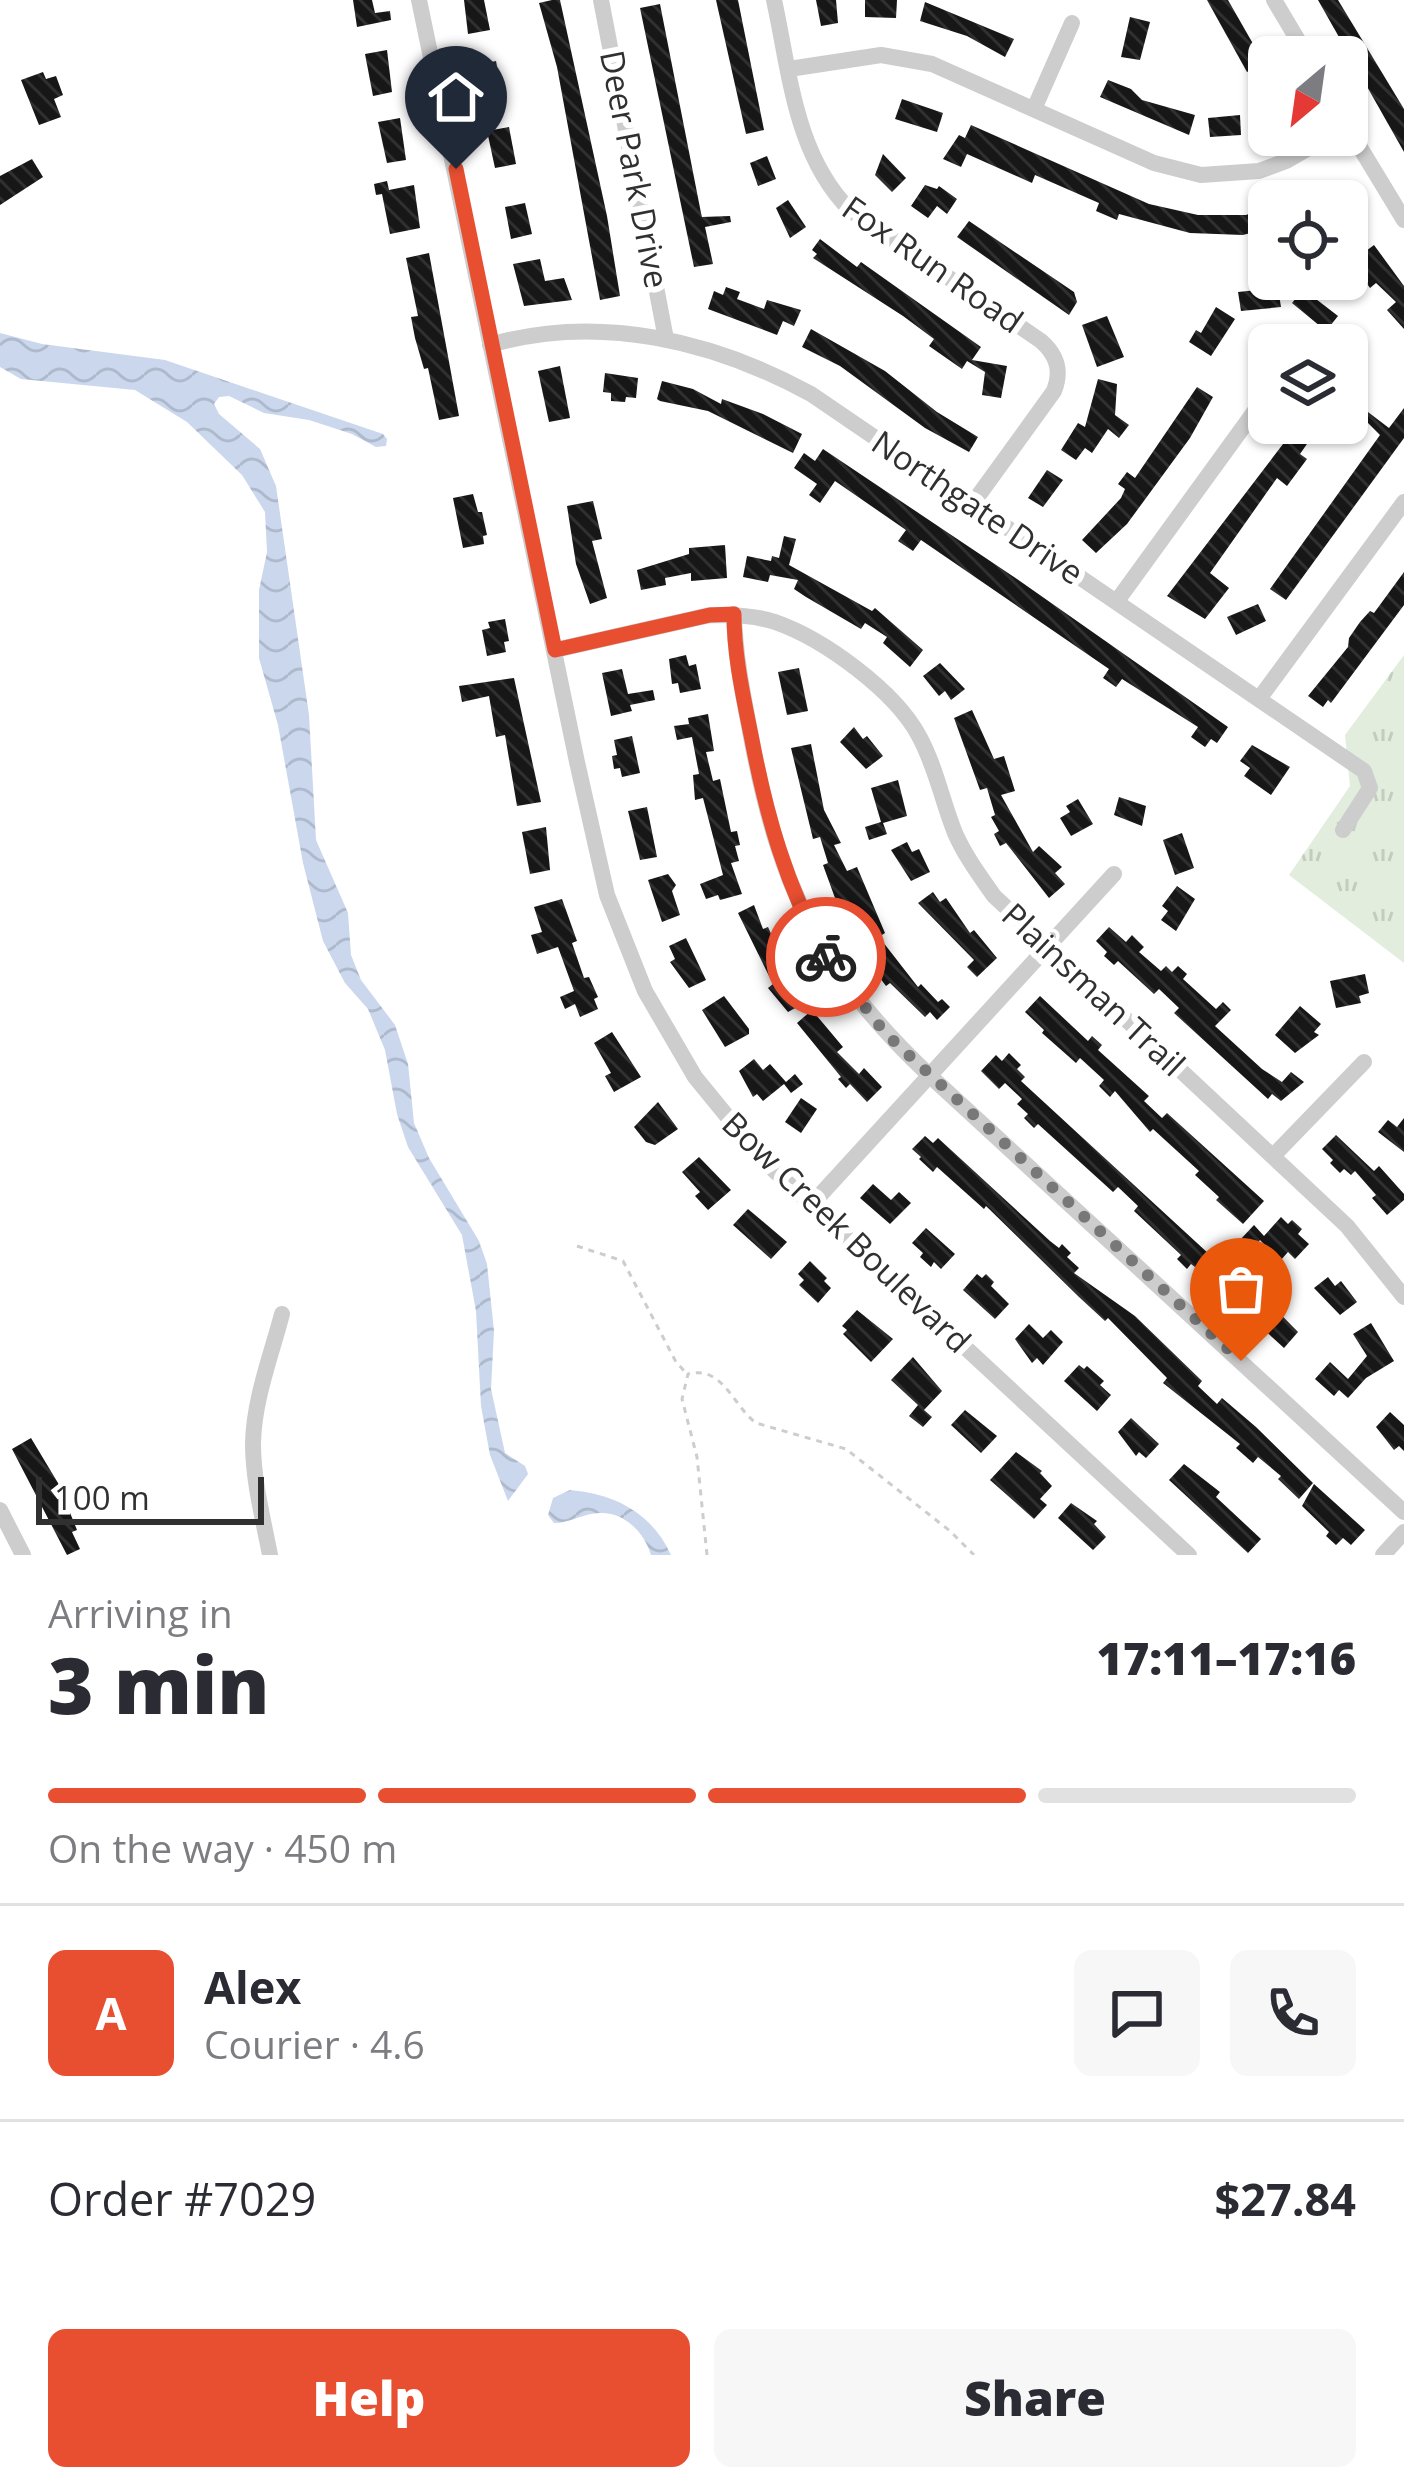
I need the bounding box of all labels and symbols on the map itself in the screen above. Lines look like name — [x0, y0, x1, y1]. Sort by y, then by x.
north arrow — [1248, 36, 1368, 156]
pin — [405, 46, 507, 169]
street label: Deer Park Drive — [590, 46, 680, 292]
street label: Fox Run Road — [834, 185, 1032, 343]
street label: Northgate Drive — [863, 420, 1093, 594]
street label: Plainsman Trail — [993, 892, 1195, 1086]
courier — [766, 897, 886, 1017]
street label: Bow Creek Boulevard — [713, 1101, 981, 1363]
pin — [1190, 1238, 1292, 1361]
scale bar — [36, 1471, 264, 1524]

